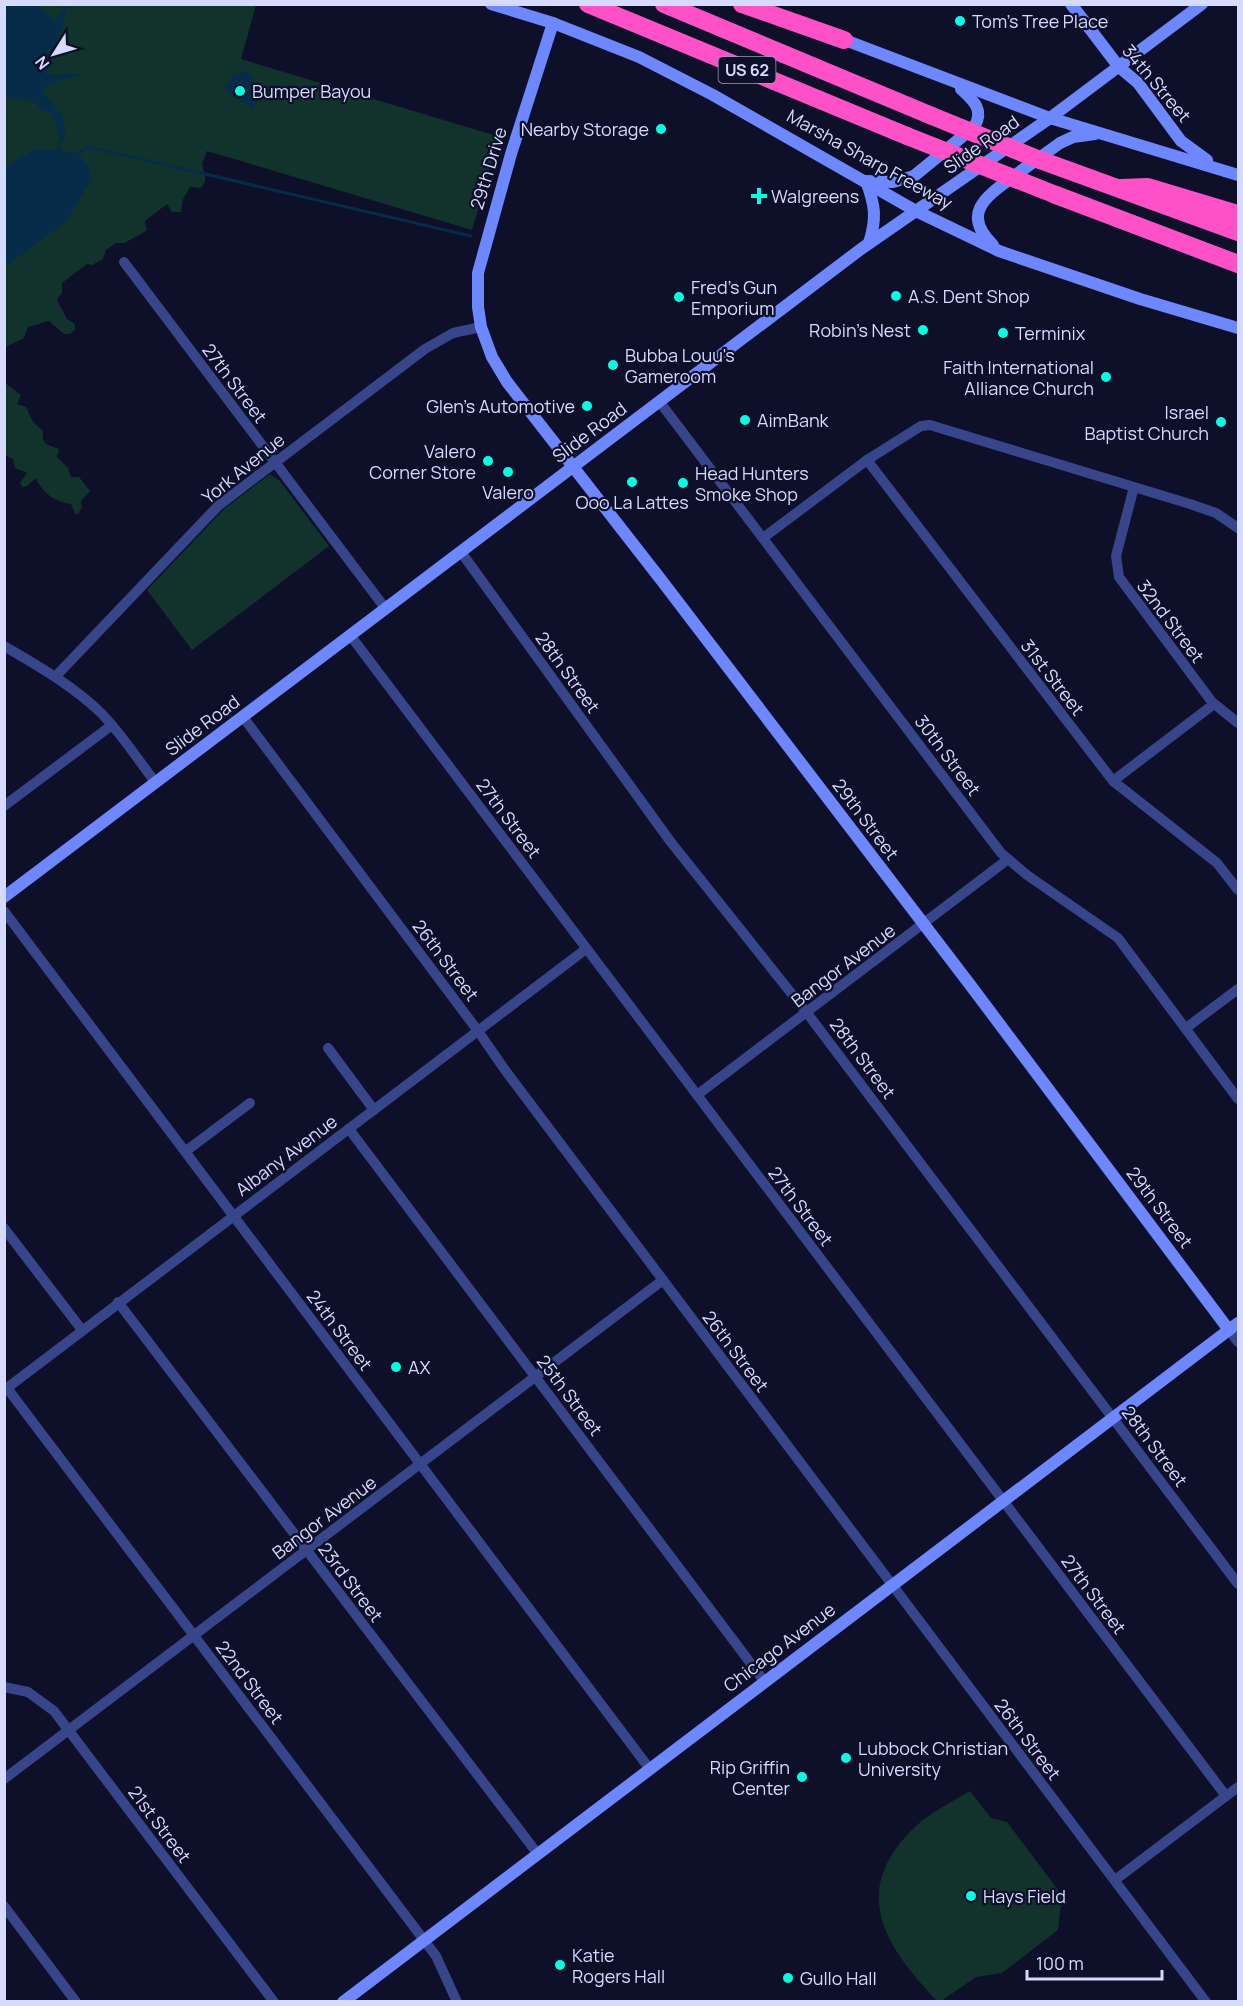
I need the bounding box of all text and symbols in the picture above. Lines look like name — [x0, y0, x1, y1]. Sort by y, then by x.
place label: Tom's Tree Place — [972, 9, 1108, 33]
marker: Tom's Tree Place — [953, 14, 967, 28]
north arrow — [24, 24, 84, 84]
street label: 34th Street — [1117, 39, 1197, 127]
text: N — [30, 52, 54, 74]
road number: US 62 — [718, 57, 776, 83]
place label: Bumper Bayou — [252, 79, 371, 103]
marker: Bumper Bayou — [233, 84, 247, 98]
street label: Marsha Sharp Freeway — [783, 103, 958, 215]
street label: Slide Road — [939, 109, 1023, 179]
place label: Nearby Storage — [521, 117, 649, 141]
marker: Nearby Storage — [654, 122, 668, 136]
street label: 29th Drive — [464, 124, 512, 212]
place label: Walgreens — [771, 184, 859, 208]
marker: Walgreens — [752, 189, 766, 203]
place label: Fred's Gun Emporium — [691, 275, 777, 320]
place label: A.S. Dent Shop — [908, 284, 1030, 308]
marker: A.S. Dent Shop — [889, 289, 903, 303]
marker: Fred's Gun Emporium — [672, 290, 686, 304]
place label: Robin's Nest — [809, 318, 911, 342]
place label: Terminix — [1015, 321, 1086, 345]
marker: Robin's Nest — [916, 323, 930, 337]
marker: Terminix — [996, 326, 1010, 340]
street label: 27th Street — [197, 338, 273, 428]
place label: Bubba Louu's Gameroom — [625, 343, 735, 388]
place label: Faith International Alliance Church — [943, 355, 1094, 400]
marker: Bubba Louu's Gameroom — [606, 358, 620, 372]
marker: Faith International Alliance Church — [1099, 370, 1113, 384]
place label: Glen's Automotive — [426, 394, 575, 418]
street label: Slide Road — [547, 396, 631, 468]
marker: Glen's Automotive — [580, 399, 594, 413]
place label: Israel Baptist Church — [1084, 400, 1209, 445]
place label: AimBank — [757, 408, 830, 432]
marker: AimBank — [738, 413, 752, 427]
marker: Israel Baptist Church — [1214, 415, 1228, 429]
street label: York Avenue — [197, 427, 289, 509]
place label: Valero Corner Store — [369, 439, 476, 484]
marker: Valero Corner Store — [481, 454, 495, 468]
place label: Head Hunters Smoke Shop — [695, 461, 809, 506]
marker: Valero — [501, 465, 515, 479]
marker: Ooo La Lattes — [625, 475, 639, 489]
marker: Head Hunters Smoke Shop — [676, 476, 690, 490]
place label: Valero — [482, 480, 534, 504]
place label: Ooo La Lattes — [575, 490, 689, 514]
street label: 32nd Street — [1132, 575, 1210, 667]
street label: 28th Street — [530, 626, 606, 718]
street label: 31st Street — [1016, 634, 1090, 720]
street label: Slide Road — [160, 689, 244, 761]
street label: 30th Street — [910, 710, 986, 800]
street label: 27th Street — [471, 773, 547, 863]
street label: 29th Street — [828, 774, 904, 864]
street label: 26th Street — [408, 915, 484, 1005]
street label: Bangor Avenue — [786, 918, 900, 1012]
street label: 28th Street — [825, 1013, 901, 1103]
street label: Albany Avenue — [230, 1109, 342, 1201]
street label: 27th Street — [763, 1161, 839, 1251]
street label: 29th Street — [1122, 1162, 1198, 1252]
street label: 24th Street — [302, 1285, 378, 1375]
street label: 26th Street — [698, 1306, 774, 1396]
street label: 25th Street — [532, 1350, 608, 1440]
place label: AX — [408, 1355, 430, 1379]
marker: AX — [389, 1360, 403, 1374]
street label: 28th Street — [1117, 1401, 1193, 1491]
street label: Bangor Avenue — [267, 1470, 381, 1564]
street label: 23rd Street — [313, 1537, 389, 1627]
street label: 27th Street — [1056, 1549, 1132, 1639]
street label: Chicago Avenue — [718, 1597, 840, 1697]
street label: 22nd Street — [211, 1636, 289, 1728]
street label: 26th Street — [990, 1694, 1066, 1784]
place label: Lubbock Christian University — [858, 1736, 1008, 1781]
marker: Lubbock Christian University — [839, 1751, 853, 1765]
place label: Rip Griffin Center — [710, 1755, 791, 1800]
marker: Rip Griffin Center — [795, 1770, 809, 1784]
street label: 21st Street — [123, 1781, 197, 1867]
place label: Hays Field — [983, 1884, 1066, 1908]
marker: Hays Field — [964, 1889, 978, 1903]
place label: Katie Rogers Hall — [572, 1943, 665, 1988]
scale bar — [1027, 1943, 1162, 1981]
text: 100 m — [1036, 1951, 1084, 1975]
marker: Katie Rogers Hall — [553, 1958, 567, 1972]
place label: Gullo Hall — [800, 1966, 877, 1990]
marker: Gullo Hall — [781, 1971, 795, 1985]

